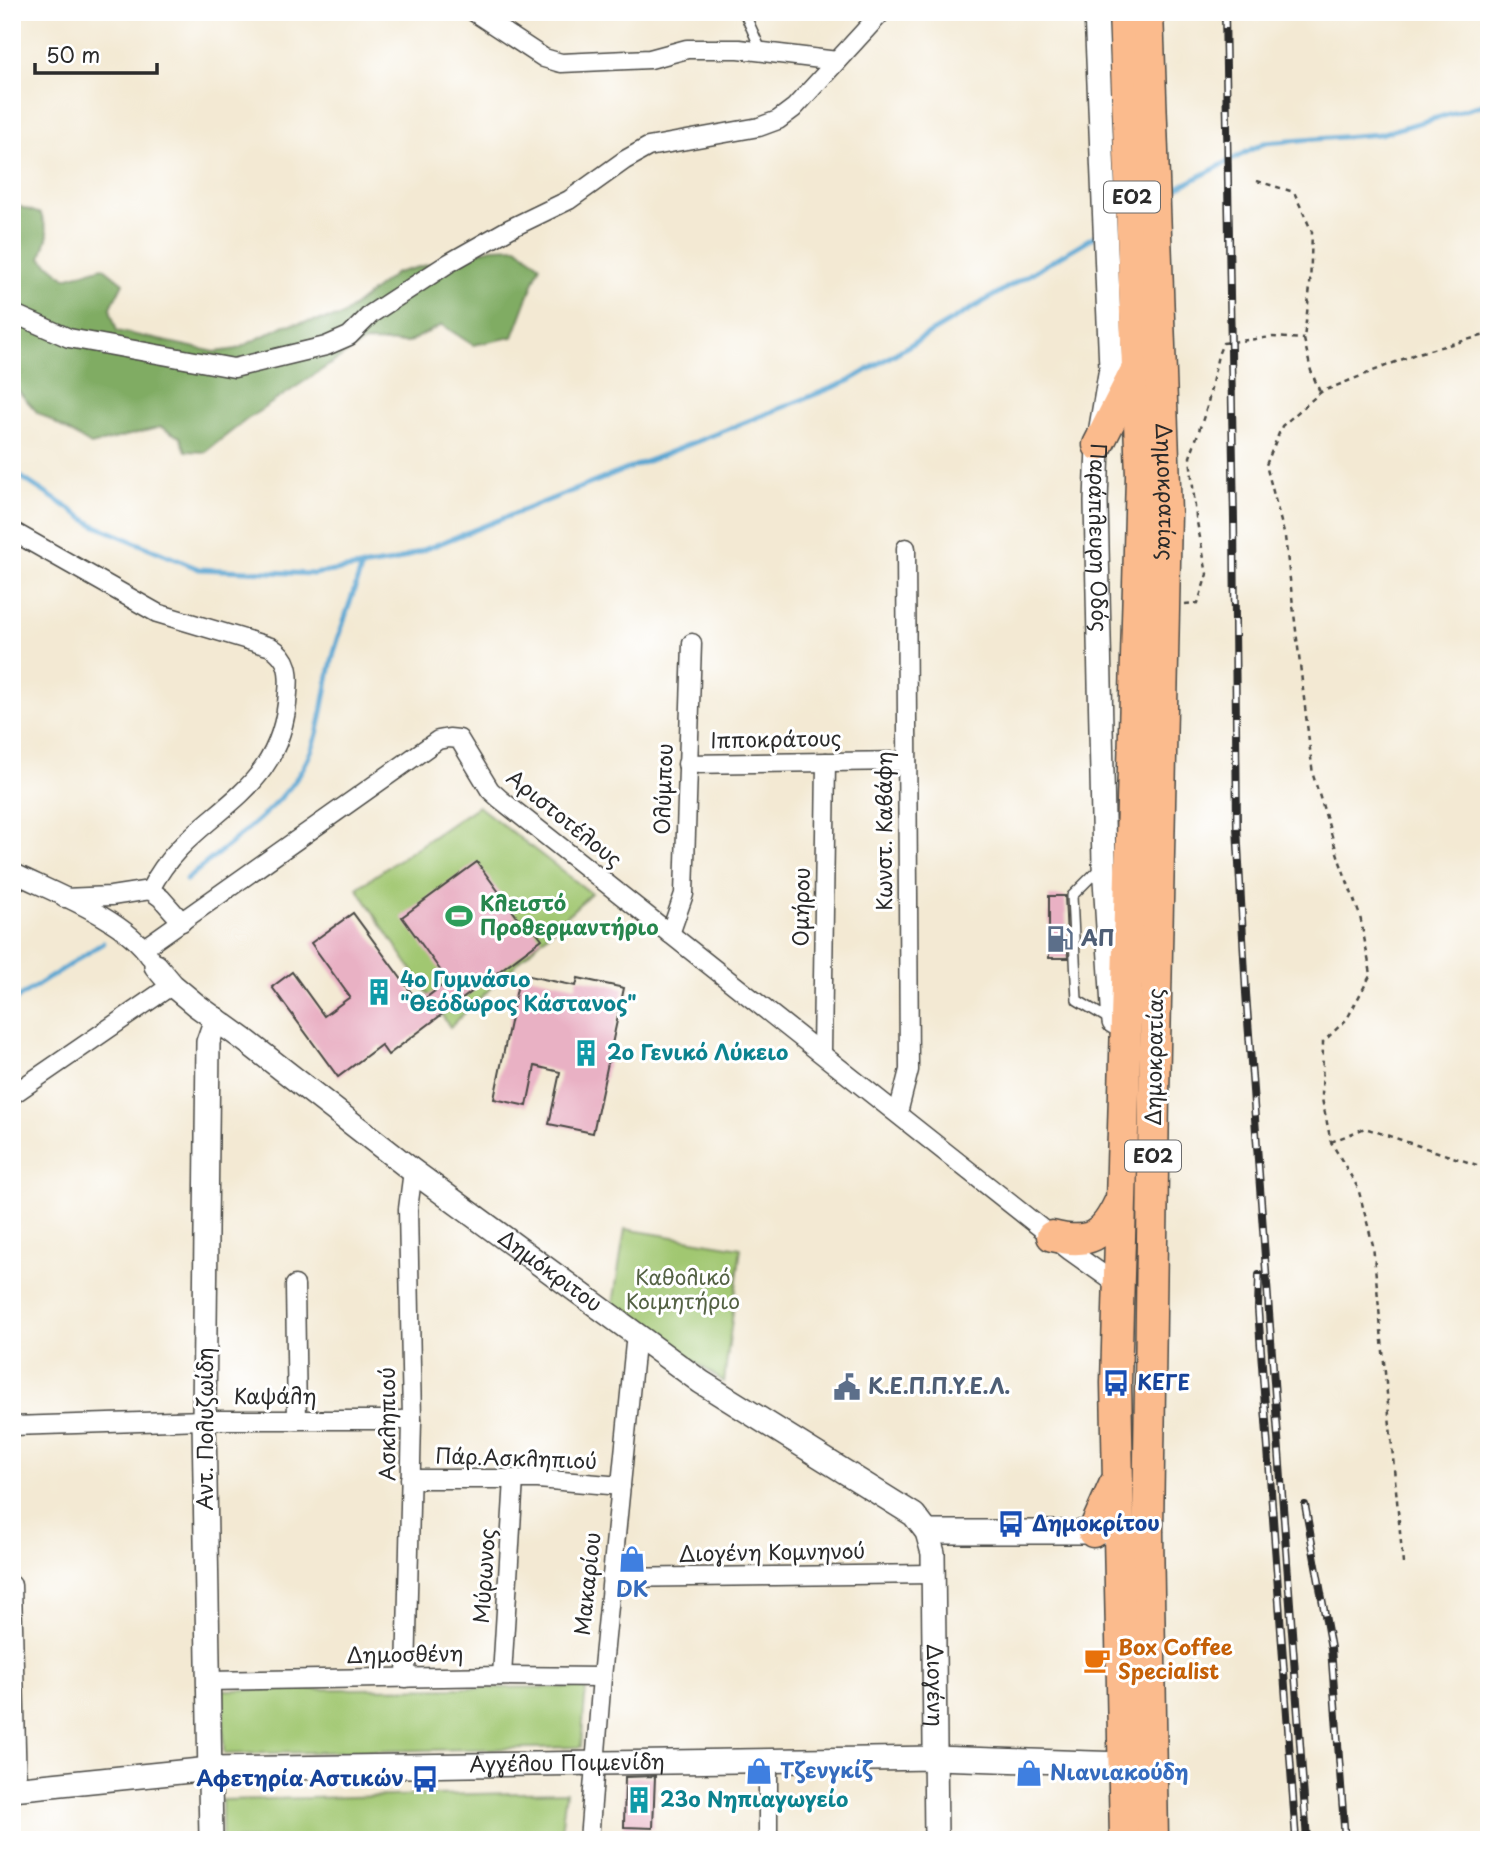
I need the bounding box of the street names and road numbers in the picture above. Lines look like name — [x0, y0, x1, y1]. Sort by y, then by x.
road number: ΕΟ2 — [1104, 182, 1160, 212]
street label: Δημοκρατίας — [1149, 422, 1184, 561]
street label: Παράπλευρη Οδός — [1082, 443, 1117, 632]
street label: Ιπποκράτους — [710, 721, 842, 755]
street label: Ολύμπου — [644, 743, 680, 835]
street label: Κωνστ. Καβάφη — [867, 751, 899, 911]
street label: Αριστοτέλους — [501, 761, 630, 874]
street label: Ομήρου — [783, 867, 817, 947]
street label: Δημοκρατίας — [1136, 988, 1170, 1126]
road number: ΕΟ2 — [1125, 1140, 1181, 1172]
street label: Δημόκριτου — [492, 1221, 610, 1319]
street label: Αντ. Πολυζωίδη — [188, 1347, 220, 1511]
street label: Ασκληπιού — [370, 1367, 402, 1481]
street label: Καψάλη — [233, 1379, 317, 1411]
street label: Πάρ.Ασκληπιού — [435, 1438, 598, 1476]
street label: Μύρωνος — [464, 1527, 502, 1625]
street label: Μακαρίου — [565, 1530, 607, 1637]
street label: Διογένη Κομνηνού — [678, 1533, 865, 1569]
street label: Δημοσθένη — [346, 1636, 464, 1670]
street label: Διογένη — [920, 1644, 953, 1727]
street label: Αγγέλου Ποιμενίδη — [469, 1744, 665, 1779]

